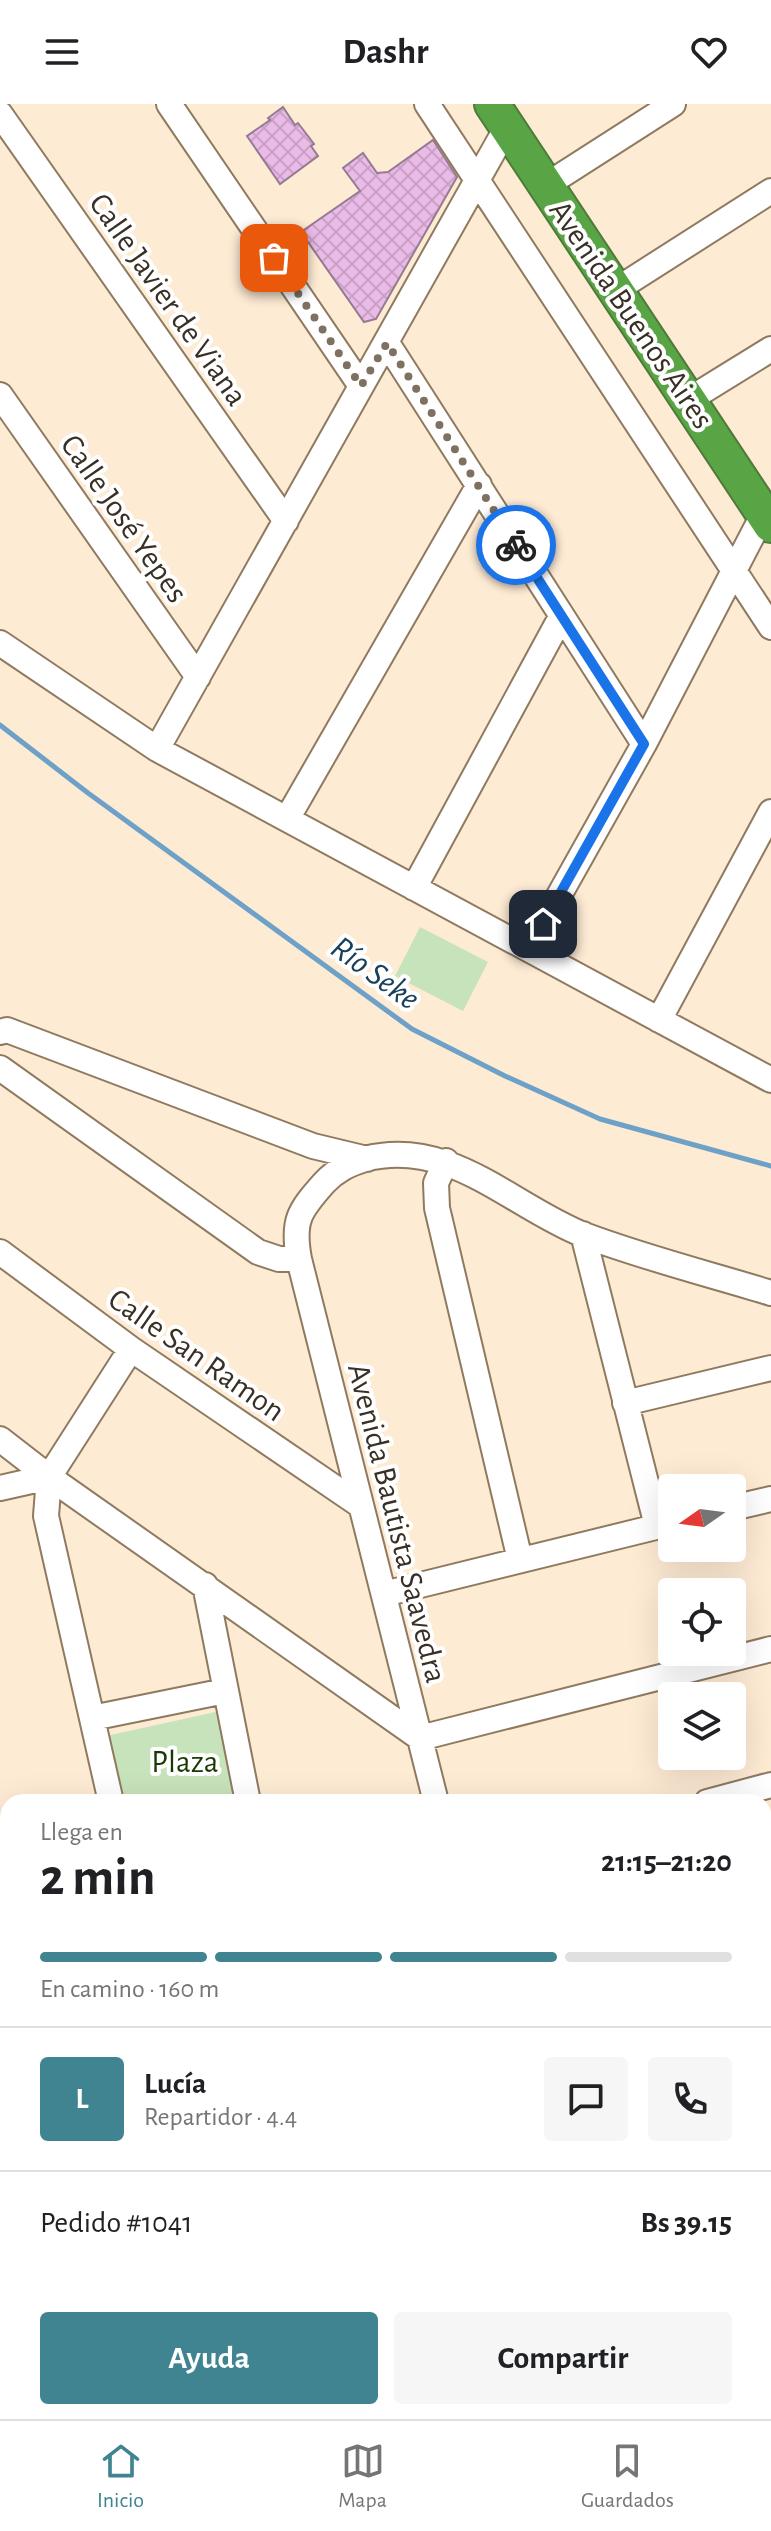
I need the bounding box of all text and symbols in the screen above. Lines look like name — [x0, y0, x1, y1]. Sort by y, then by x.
icon: menu — [40, 30, 84, 74]
icon: heart — [687, 30, 731, 74]
text: Dashr — [342, 34, 429, 70]
street label: Calle Javier de Viana — [83, 188, 253, 411]
street label: Avenida Buenos Aires — [543, 195, 719, 434]
pin — [240, 224, 308, 292]
icon: bag — [252, 236, 296, 280]
street label: Calle José Yepes — [55, 429, 194, 608]
courier — [476, 505, 556, 585]
icon: bike — [494, 523, 538, 567]
pin — [509, 890, 577, 958]
icon: home — [521, 902, 565, 946]
water label: Río Seke — [324, 930, 425, 1017]
street label: Calle San Ramon — [102, 1282, 290, 1427]
street label: Avenida Bautista Saavedra — [342, 1360, 452, 1686]
north arrow — [658, 1474, 746, 1562]
map controls — [658, 1474, 746, 1770]
button: locate — [658, 1578, 746, 1666]
button: layers — [658, 1682, 746, 1770]
park label: Plaza — [151, 1746, 219, 1778]
text: Llega en — [40, 1819, 123, 1845]
text: 21:15–21:20 — [601, 1847, 732, 1877]
text: 2 min — [40, 1852, 155, 1904]
text: En camino · 160 m — [40, 1976, 219, 2002]
button: chat — [544, 2057, 628, 2141]
button: phone — [648, 2057, 732, 2141]
text: Lucía — [144, 2069, 206, 2099]
text: L — [76, 2084, 89, 2114]
text: Repartidor · 4.4 — [144, 2104, 297, 2130]
text: Pedido #1041 — [40, 2208, 193, 2238]
text: Bs 39.15 — [641, 2208, 732, 2238]
button: Ayuda — [40, 2312, 378, 2404]
button: Compartir — [394, 2312, 732, 2404]
tab: Inicio — [97, 2439, 144, 2513]
tab: Mapa — [338, 2439, 387, 2513]
tab: Guardados — [581, 2439, 674, 2513]

